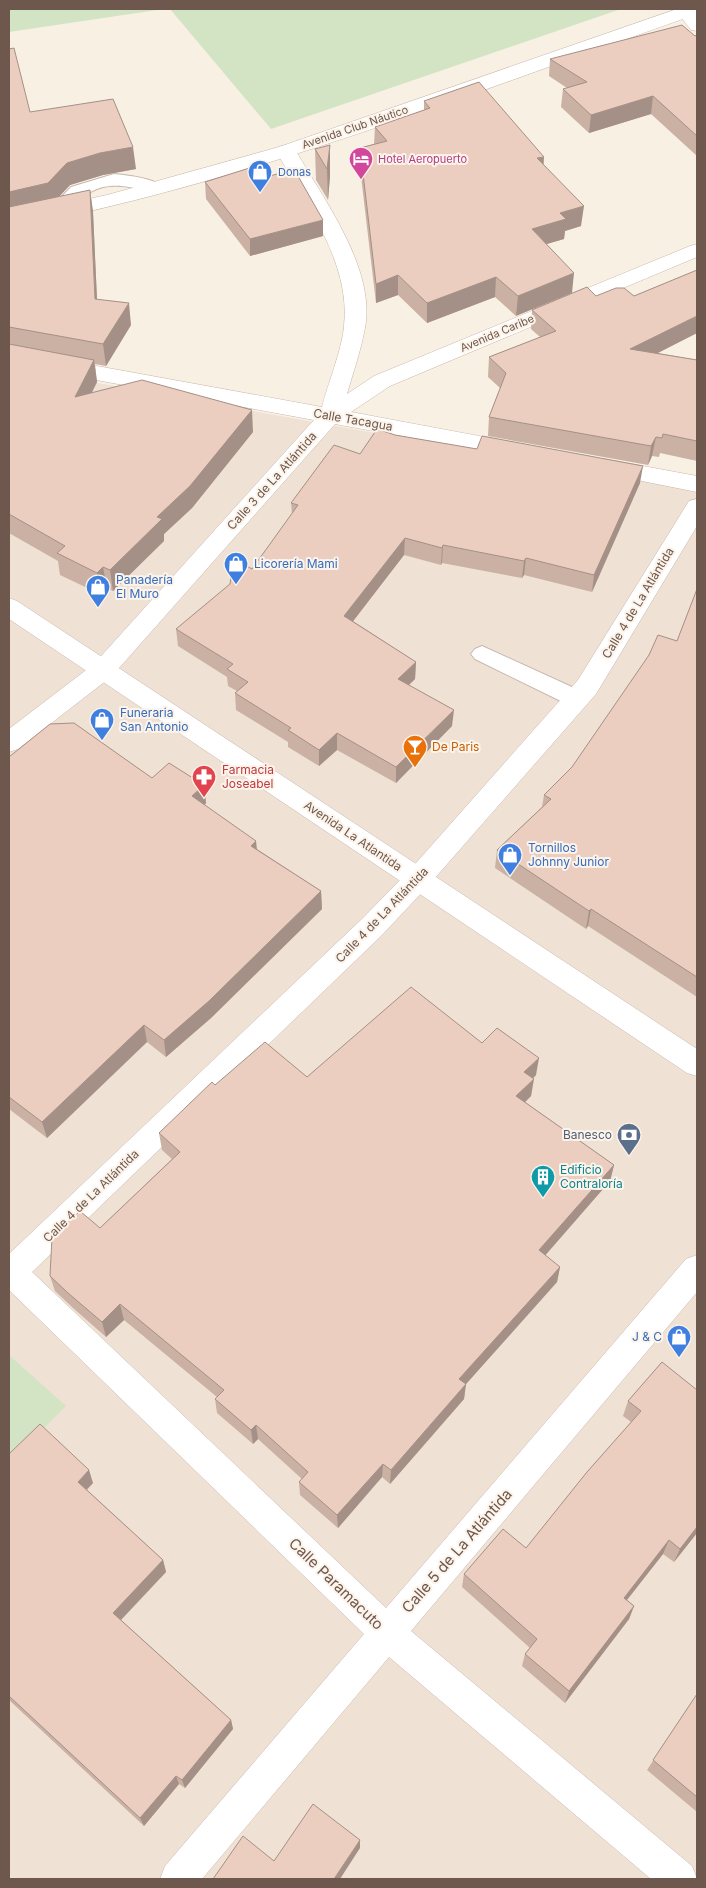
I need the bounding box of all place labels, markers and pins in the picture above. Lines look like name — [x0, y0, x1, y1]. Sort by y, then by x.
hotel icon: Hotel Aeropuerto — [348, 146, 374, 180]
place label: Hotel Aeropuerto — [378, 152, 467, 166]
shop icon: Donas — [247, 159, 273, 193]
place label: Donas — [278, 165, 311, 179]
shop icon: Licorería Mami — [223, 551, 249, 585]
place label: Licorería Mami — [254, 556, 338, 571]
place label: Panadería El Muro — [116, 572, 173, 601]
shop icon: Panadería El Muro — [85, 574, 111, 608]
place label: Funeraria San Antonio — [120, 705, 188, 734]
shop icon: Funeraria San Antonio — [89, 707, 115, 741]
bar icon: De Paris — [402, 734, 428, 768]
place label: De Paris — [432, 739, 479, 754]
place label: Farmacia Joseabel — [222, 762, 274, 791]
pharmacy icon: Farmacia Joseabel — [191, 764, 217, 798]
place label: Tornillos Johnny Junior — [528, 840, 609, 869]
shop icon: Tornillos Johnny Junior — [497, 842, 523, 876]
bank icon: Banesco — [616, 1122, 642, 1156]
place label: Banesco — [563, 1127, 612, 1142]
place label: Edificio Contraloría — [560, 1162, 623, 1191]
building icon: Edificio Contraloría — [530, 1164, 556, 1198]
shop icon: J & C — [666, 1324, 692, 1358]
place label: J & C — [632, 1329, 662, 1344]

